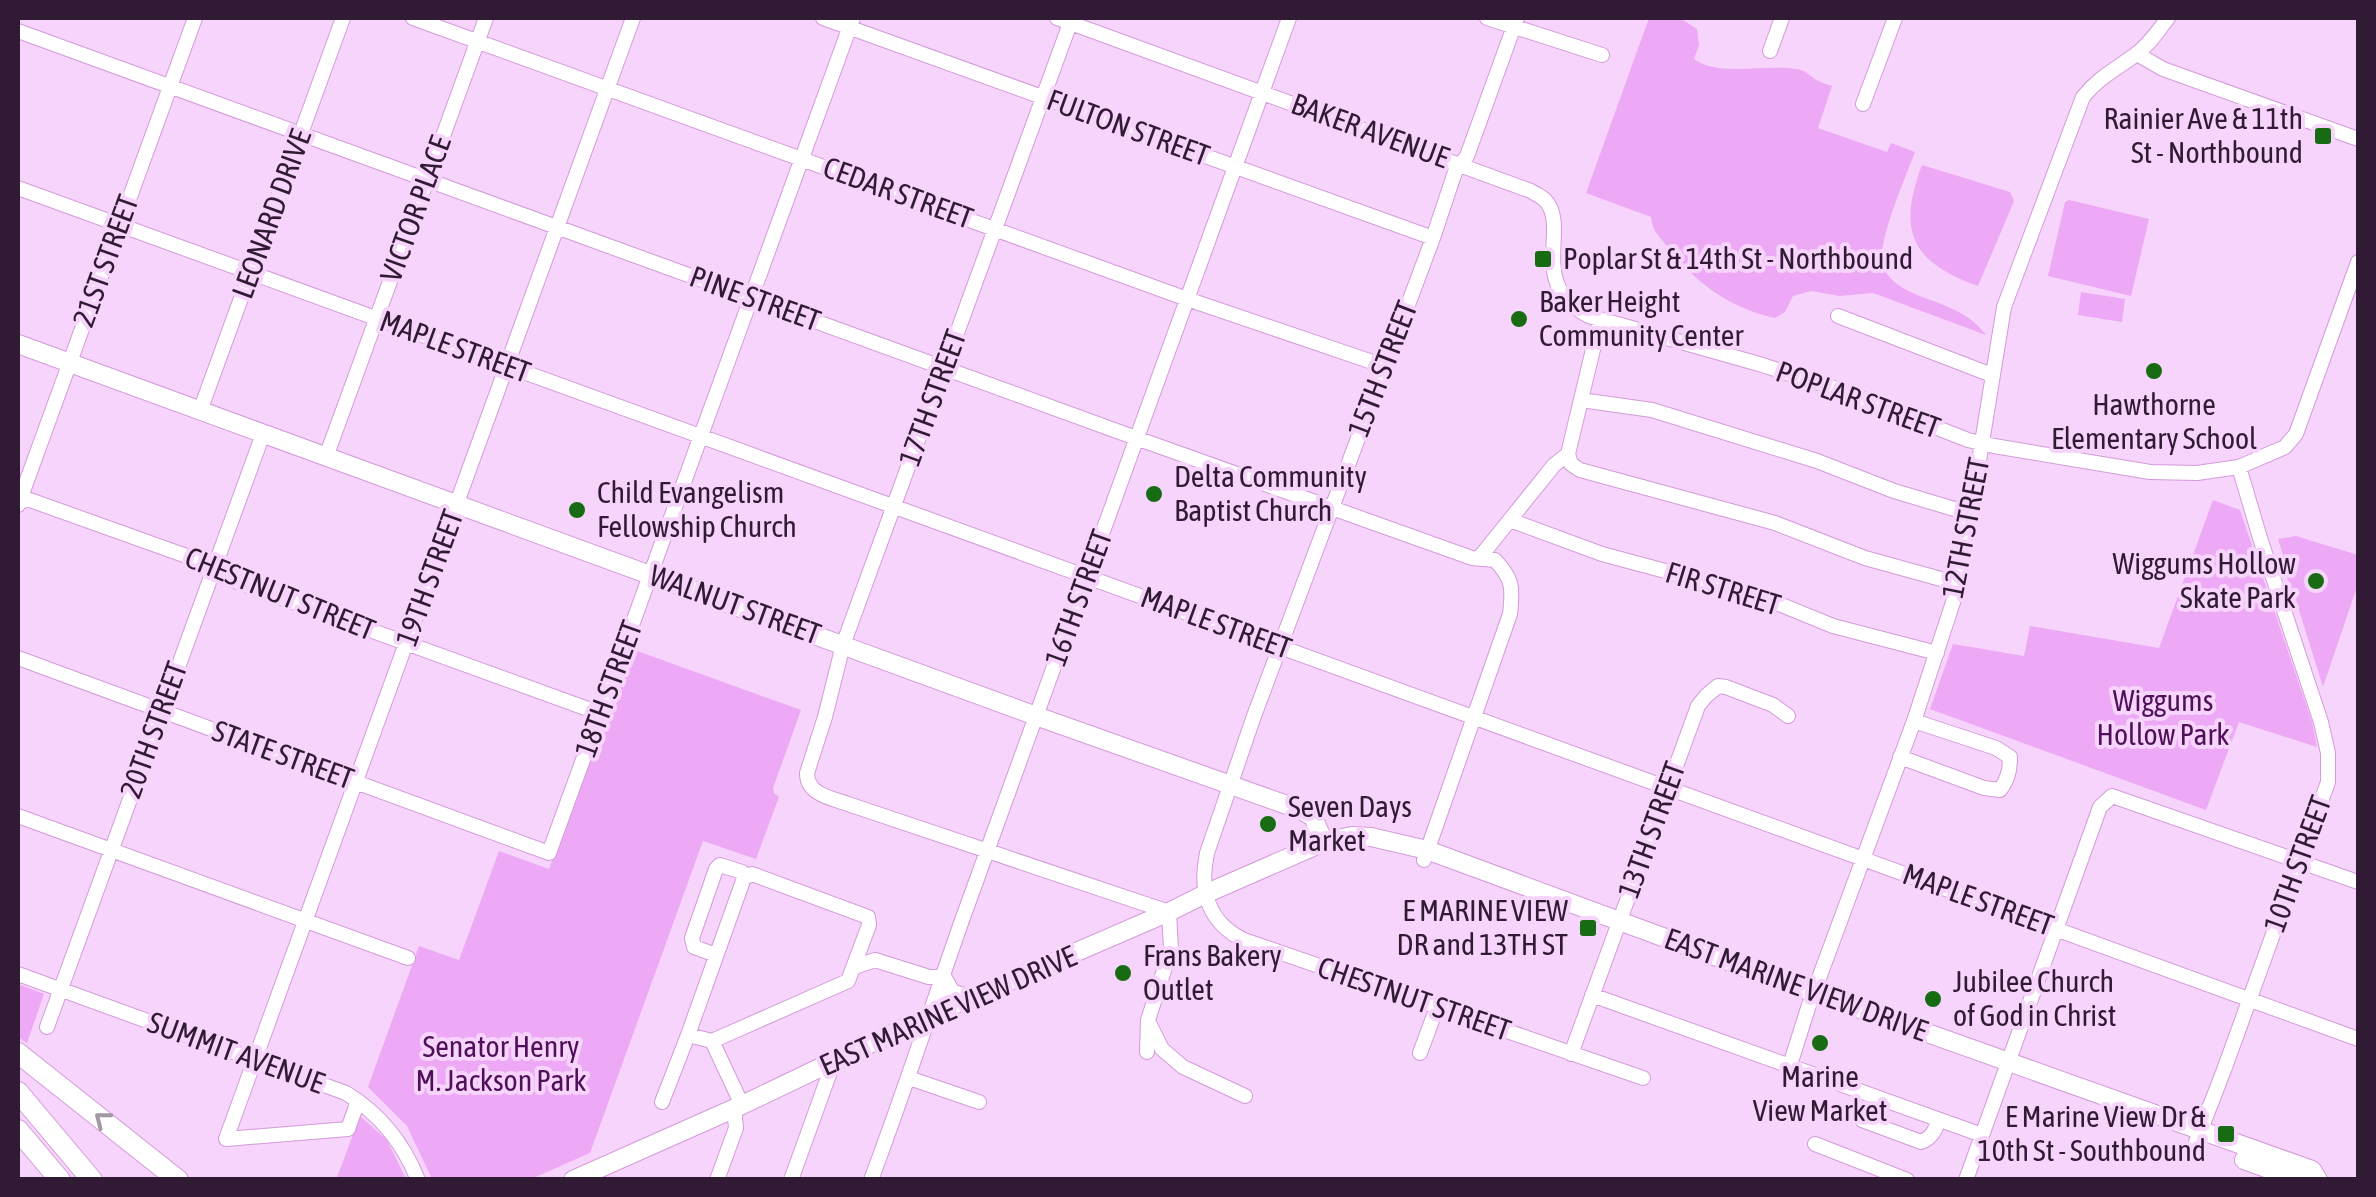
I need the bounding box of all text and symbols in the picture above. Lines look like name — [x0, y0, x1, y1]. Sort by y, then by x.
street label: FULTON STREET — [1043, 82, 1214, 172]
street label: BAKER AVENUE — [1287, 86, 1454, 174]
place label: Rainier Ave & 11th St - Northbound — [2104, 101, 2303, 169]
street label: LEONARD DRIVE — [225, 124, 317, 303]
marker: Rainier Ave & 11th St - Northbound — [2312, 125, 2334, 147]
street label: VICTOR PLACE — [373, 131, 457, 286]
street label: CEDAR STREET — [819, 149, 978, 235]
street label: 21ST STREET — [66, 190, 145, 331]
place label: Poplar St & 14th St - Northbound — [1563, 241, 1913, 275]
marker: Poplar St & 14th St - Northbound — [1532, 248, 1554, 270]
street label: PINE STREET — [685, 259, 825, 337]
place label: Baker Height Community Center — [1539, 284, 1744, 352]
street label: 15TH STREET — [1341, 296, 1423, 441]
street label: MAPLE STREET — [376, 303, 535, 389]
marker: Baker Height Community Center — [1508, 308, 1530, 330]
street label: 17TH STREET — [892, 325, 972, 470]
street label: POPLAR STREET — [1772, 354, 1945, 444]
marker: Hawthorne Elementary School — [2143, 360, 2165, 382]
place label: Hawthorne Elementary School — [2051, 387, 2257, 455]
street label: 12TH STREET — [1935, 455, 1995, 601]
place label: Delta Community Baptist Church — [1174, 459, 1367, 527]
place label: Child Evangelism Fellowship Church — [597, 475, 797, 543]
marker: Delta Community Baptist Church — [1143, 483, 1165, 505]
marker: Child Evangelism Fellowship Church — [566, 499, 588, 521]
street label: 19TH STREET — [389, 505, 469, 650]
street label: 16TH STREET — [1038, 525, 1118, 670]
street label: CHESTNUT STREET — [181, 540, 380, 647]
place label: Wiggums Hollow Skate Park — [2113, 546, 2296, 614]
street label: FIR STREET — [1662, 554, 1785, 622]
street label: WALNUT STREET — [645, 557, 826, 651]
marker: Wiggums Hollow Skate Park — [2305, 570, 2327, 592]
street label: MAPLE STREET — [1137, 579, 1296, 665]
street label: 18TH STREET — [568, 616, 648, 761]
street label: 20TH STREET — [113, 657, 193, 802]
park label: Wiggums Hollow Park — [2096, 683, 2230, 751]
street label: STATE STREET — [208, 713, 359, 795]
street label: 13TH STREET — [1611, 757, 1691, 902]
place label: Seven Days Market — [1288, 789, 1412, 857]
street label: 10TH STREET — [2257, 791, 2337, 936]
marker: Seven Days Market — [1257, 813, 1279, 835]
street label: MAPLE STREET — [1899, 856, 2058, 942]
place label: E MARINE VIEW DR and 13TH ST — [1397, 893, 1568, 961]
marker: E MARINE VIEW DR and 13TH ST — [1577, 917, 1599, 939]
street label: EAST MARINE VIEW DRIVE — [1660, 921, 1933, 1048]
street label: EAST MARINE VIEW DRIVE — [814, 938, 1081, 1082]
place label: Frans Bakery Outlet — [1143, 938, 1282, 1006]
street label: CHESTNUT STREET — [1313, 949, 1515, 1047]
marker: Frans Bakery Outlet — [1112, 962, 1134, 984]
place label: Jubilee Church of God in Christ — [1953, 964, 2116, 1032]
marker: Jubilee Church of God in Christ — [1922, 988, 1944, 1010]
street label: SUMMIT AVENUE — [144, 1004, 329, 1100]
park label: Senator Henry M. Jackson Park — [416, 1029, 586, 1097]
marker: Marine View Market — [1809, 1032, 1831, 1054]
place label: Marine View Market — [1753, 1059, 1887, 1127]
place label: E Marine View Dr & 10th St - Southbound — [1978, 1099, 2206, 1167]
one-way arrow — [95, 1113, 113, 1131]
marker: E Marine View Dr & 10th St - Southbound — [2215, 1123, 2237, 1145]

